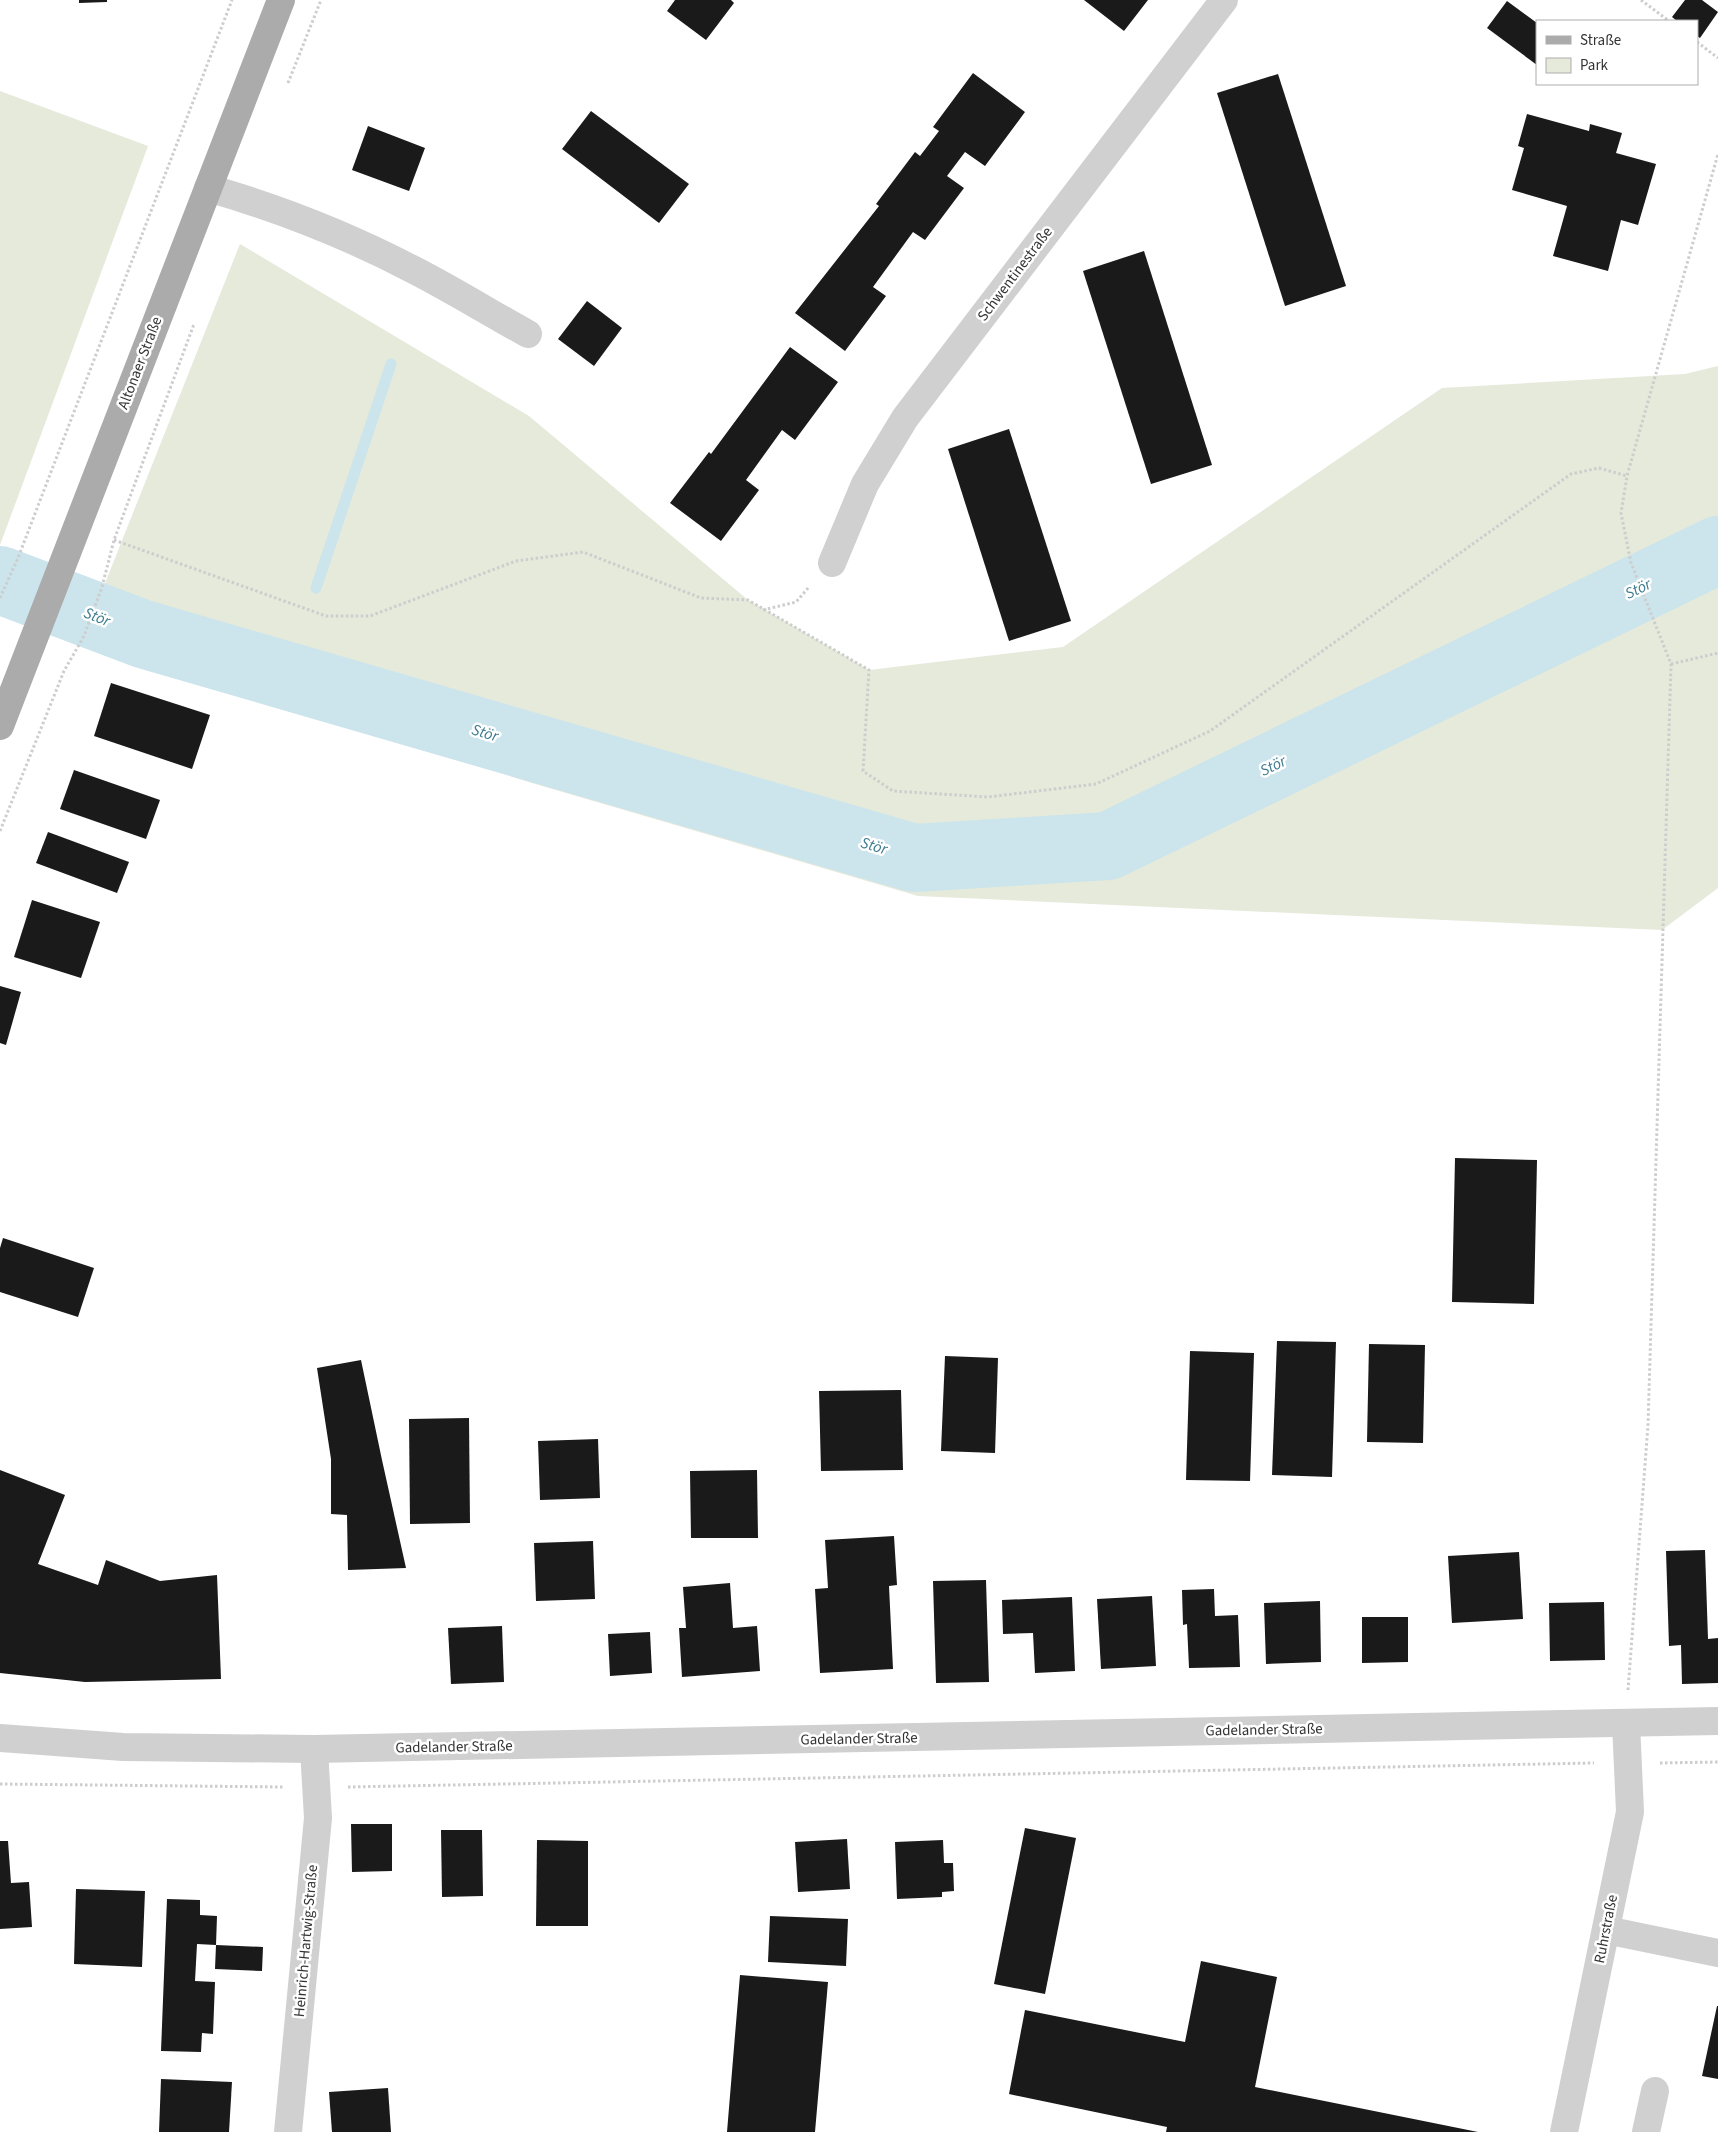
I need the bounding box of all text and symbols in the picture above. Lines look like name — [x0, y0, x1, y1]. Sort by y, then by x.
legend — [1536, 20, 1698, 85]
text: Straße — [1580, 30, 1621, 51]
text: Park — [1580, 55, 1609, 76]
street label: Schwentinestraße — [973, 222, 1057, 326]
street label: Altonaer Straße — [113, 314, 167, 412]
water label: Stör — [1621, 573, 1656, 605]
water label: Stör — [81, 602, 115, 633]
water label: Stör — [469, 719, 502, 748]
water label: Stör — [1256, 750, 1291, 782]
water label: Stör — [858, 832, 891, 861]
street label: Gadelander Straße — [1205, 1718, 1323, 1742]
street label: Gadelander Straße — [800, 1727, 918, 1751]
street label: Gadelander Straße — [395, 1735, 513, 1759]
street label: Heinrich-Hartwig-Straße — [289, 1864, 323, 2018]
street label: Ruhrstraße — [1589, 1893, 1623, 1965]

